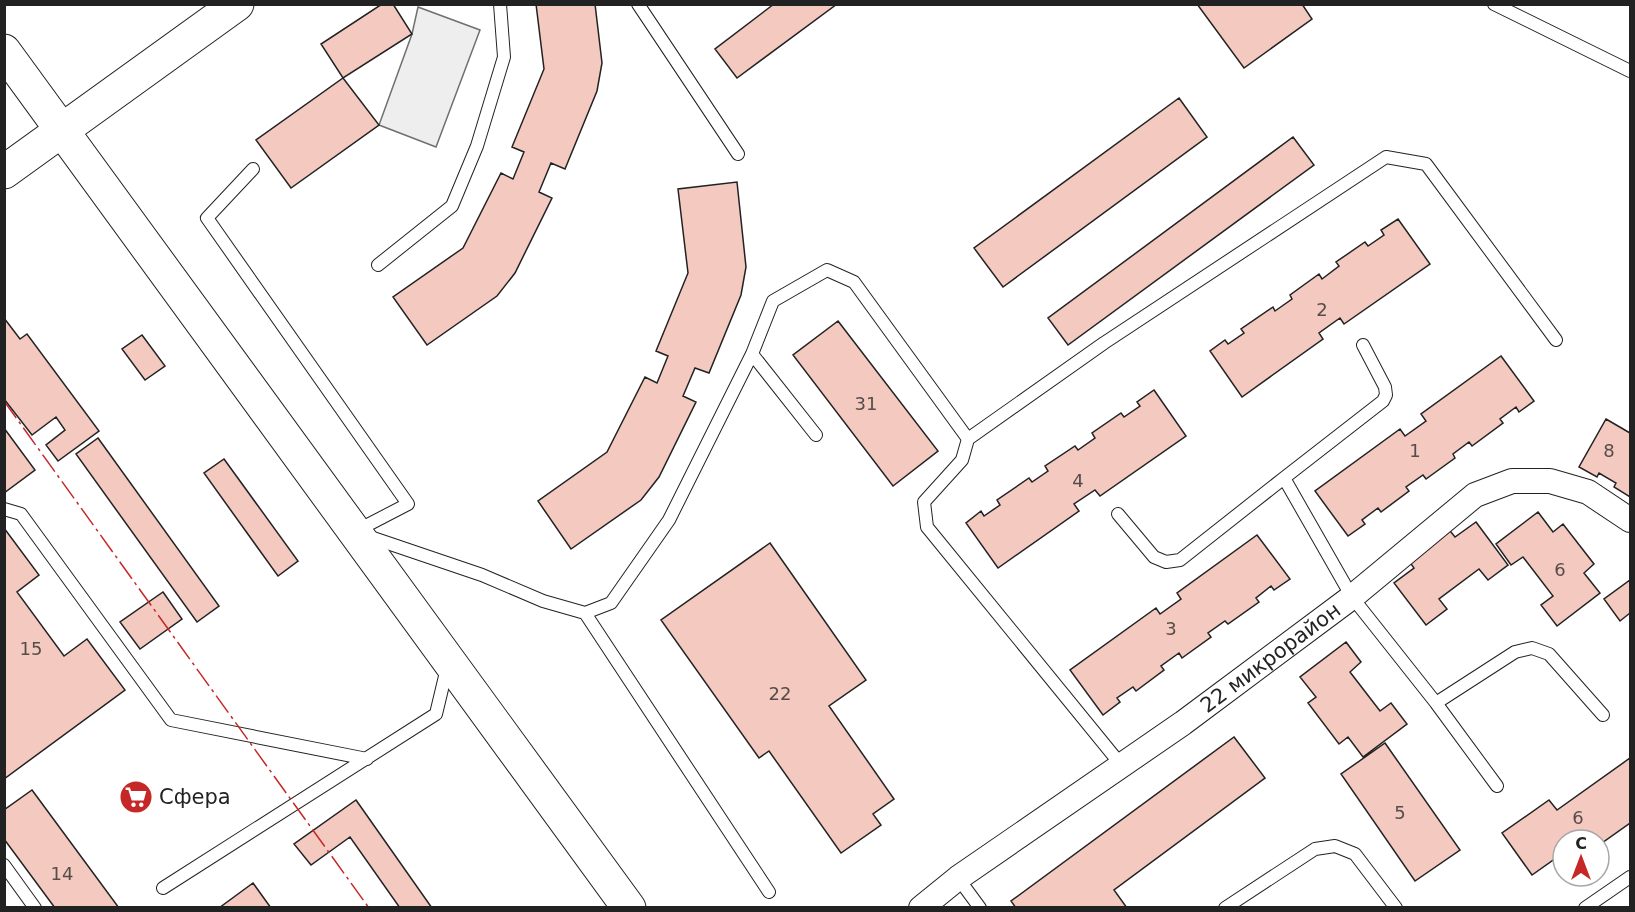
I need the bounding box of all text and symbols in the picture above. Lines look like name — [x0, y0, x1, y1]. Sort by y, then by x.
house number: 2 — [1316, 299, 1328, 320]
house number: 31 — [855, 393, 877, 414]
house number: 1 — [1409, 440, 1421, 461]
house number: 8 — [1603, 440, 1615, 461]
house number: 4 — [1072, 470, 1084, 491]
house number: 6 — [1554, 559, 1566, 580]
street label: 22 микрорайон — [1196, 598, 1345, 718]
house number: 3 — [1165, 618, 1177, 639]
house number: 15 — [20, 638, 42, 659]
house number: 22 — [769, 683, 791, 704]
supermarket icon: Сфера — [118, 779, 154, 815]
place label: Сфера — [159, 785, 231, 809]
house number: 5 — [1394, 802, 1406, 823]
house number: 6 — [1572, 807, 1584, 828]
north arrow — [1551, 828, 1611, 888]
text: С — [1575, 834, 1587, 853]
house number: 14 — [51, 863, 73, 884]

